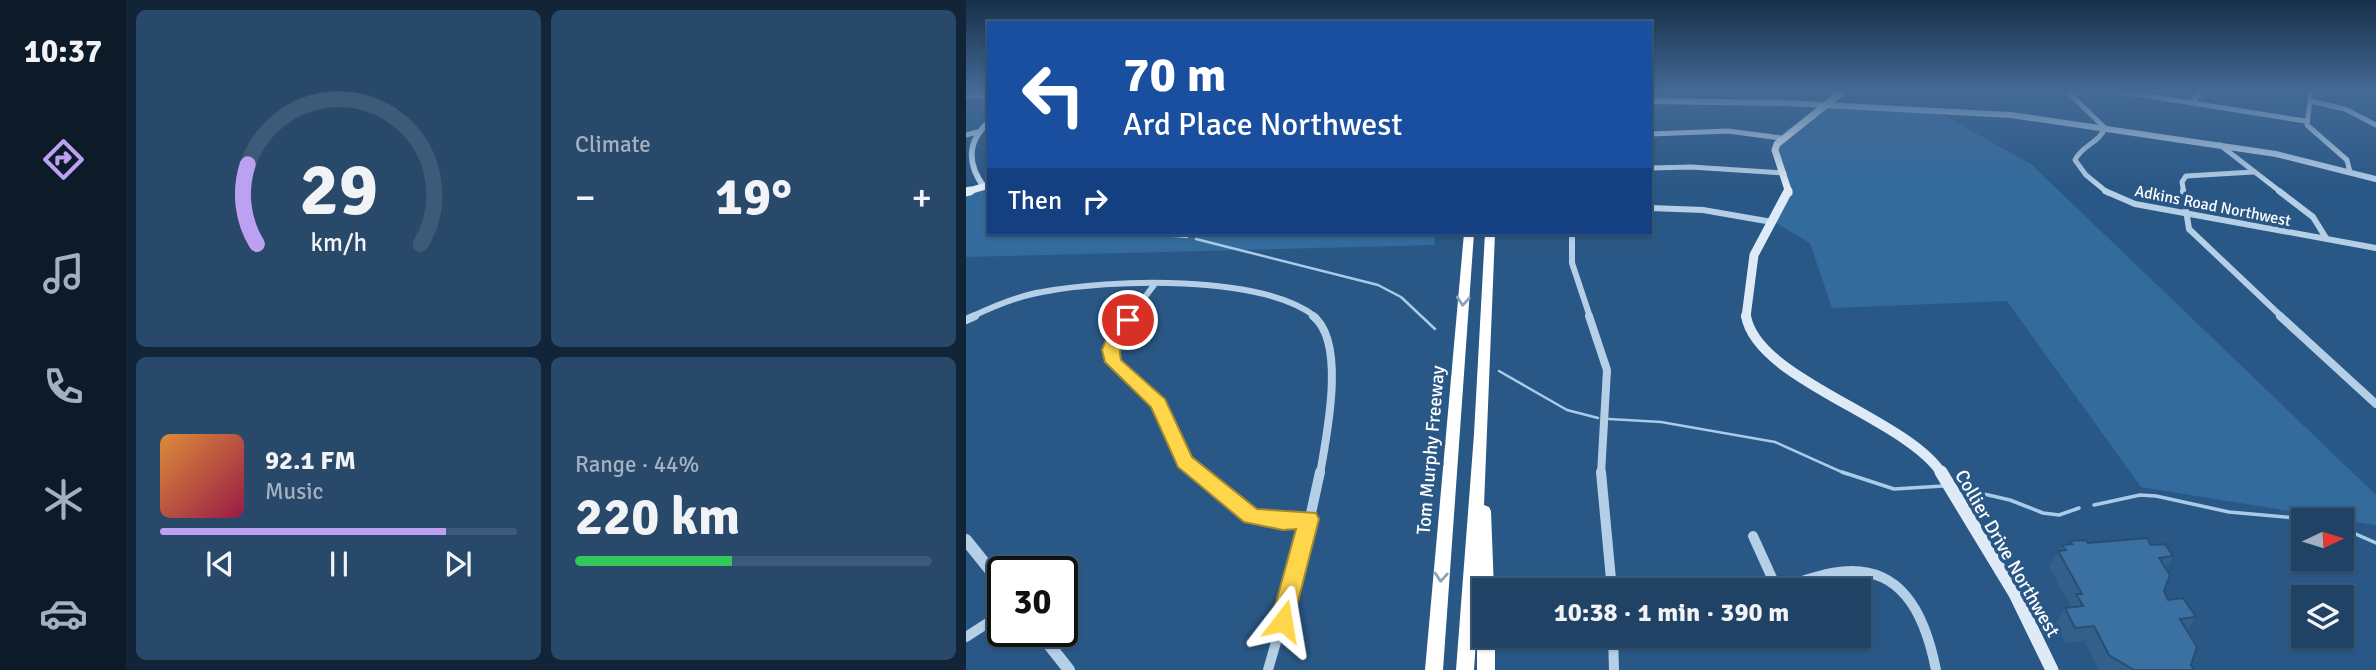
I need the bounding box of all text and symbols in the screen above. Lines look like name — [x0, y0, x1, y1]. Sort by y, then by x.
text: 10:37 — [24, 32, 102, 71]
text: 70 m — [1123, 45, 1226, 105]
icon: left — [1008, 49, 1099, 140]
text: Ard Place Northwest — [1123, 105, 1403, 144]
text: Climate — [575, 130, 651, 159]
icon: directions — [39, 135, 88, 184]
text: 29 — [299, 147, 378, 236]
text: 19° — [715, 165, 792, 229]
text: − — [575, 174, 596, 221]
text: + — [911, 174, 932, 221]
street label: Adkins Road Northwest — [2133, 181, 2293, 231]
icon: right — [1076, 182, 1114, 220]
text: Then — [1008, 185, 1062, 217]
text: km/h — [310, 227, 367, 258]
icon: music — [39, 249, 88, 298]
pin — [1098, 290, 1158, 350]
one-way arrow — [1456, 296, 1471, 307]
icon: arrive — [1109, 301, 1147, 339]
icon: phone — [39, 362, 88, 411]
street label: Tom Murphy Freeway — [1412, 364, 1450, 536]
text: 92.1 FM — [265, 445, 356, 477]
text: Range · 44% — [575, 450, 699, 479]
street label: Collier Drive Northwest — [1949, 465, 2065, 642]
icon: climate — [39, 475, 88, 524]
text: Music — [265, 477, 323, 506]
text: 220 km — [575, 485, 740, 549]
north arrow — [2291, 508, 2354, 570]
map controls — [2291, 508, 2354, 648]
icon: previous — [201, 545, 239, 583]
icon: pause — [320, 545, 358, 583]
icon: next — [439, 545, 477, 583]
speed limit sign: 30 — [987, 556, 1078, 647]
one-way arrow — [1434, 572, 1449, 583]
position arrow — [1246, 584, 1320, 658]
button: layers — [2291, 585, 2354, 648]
icon: car — [39, 589, 88, 638]
text: 10:38 · 1 min · 390 m — [1554, 597, 1789, 629]

